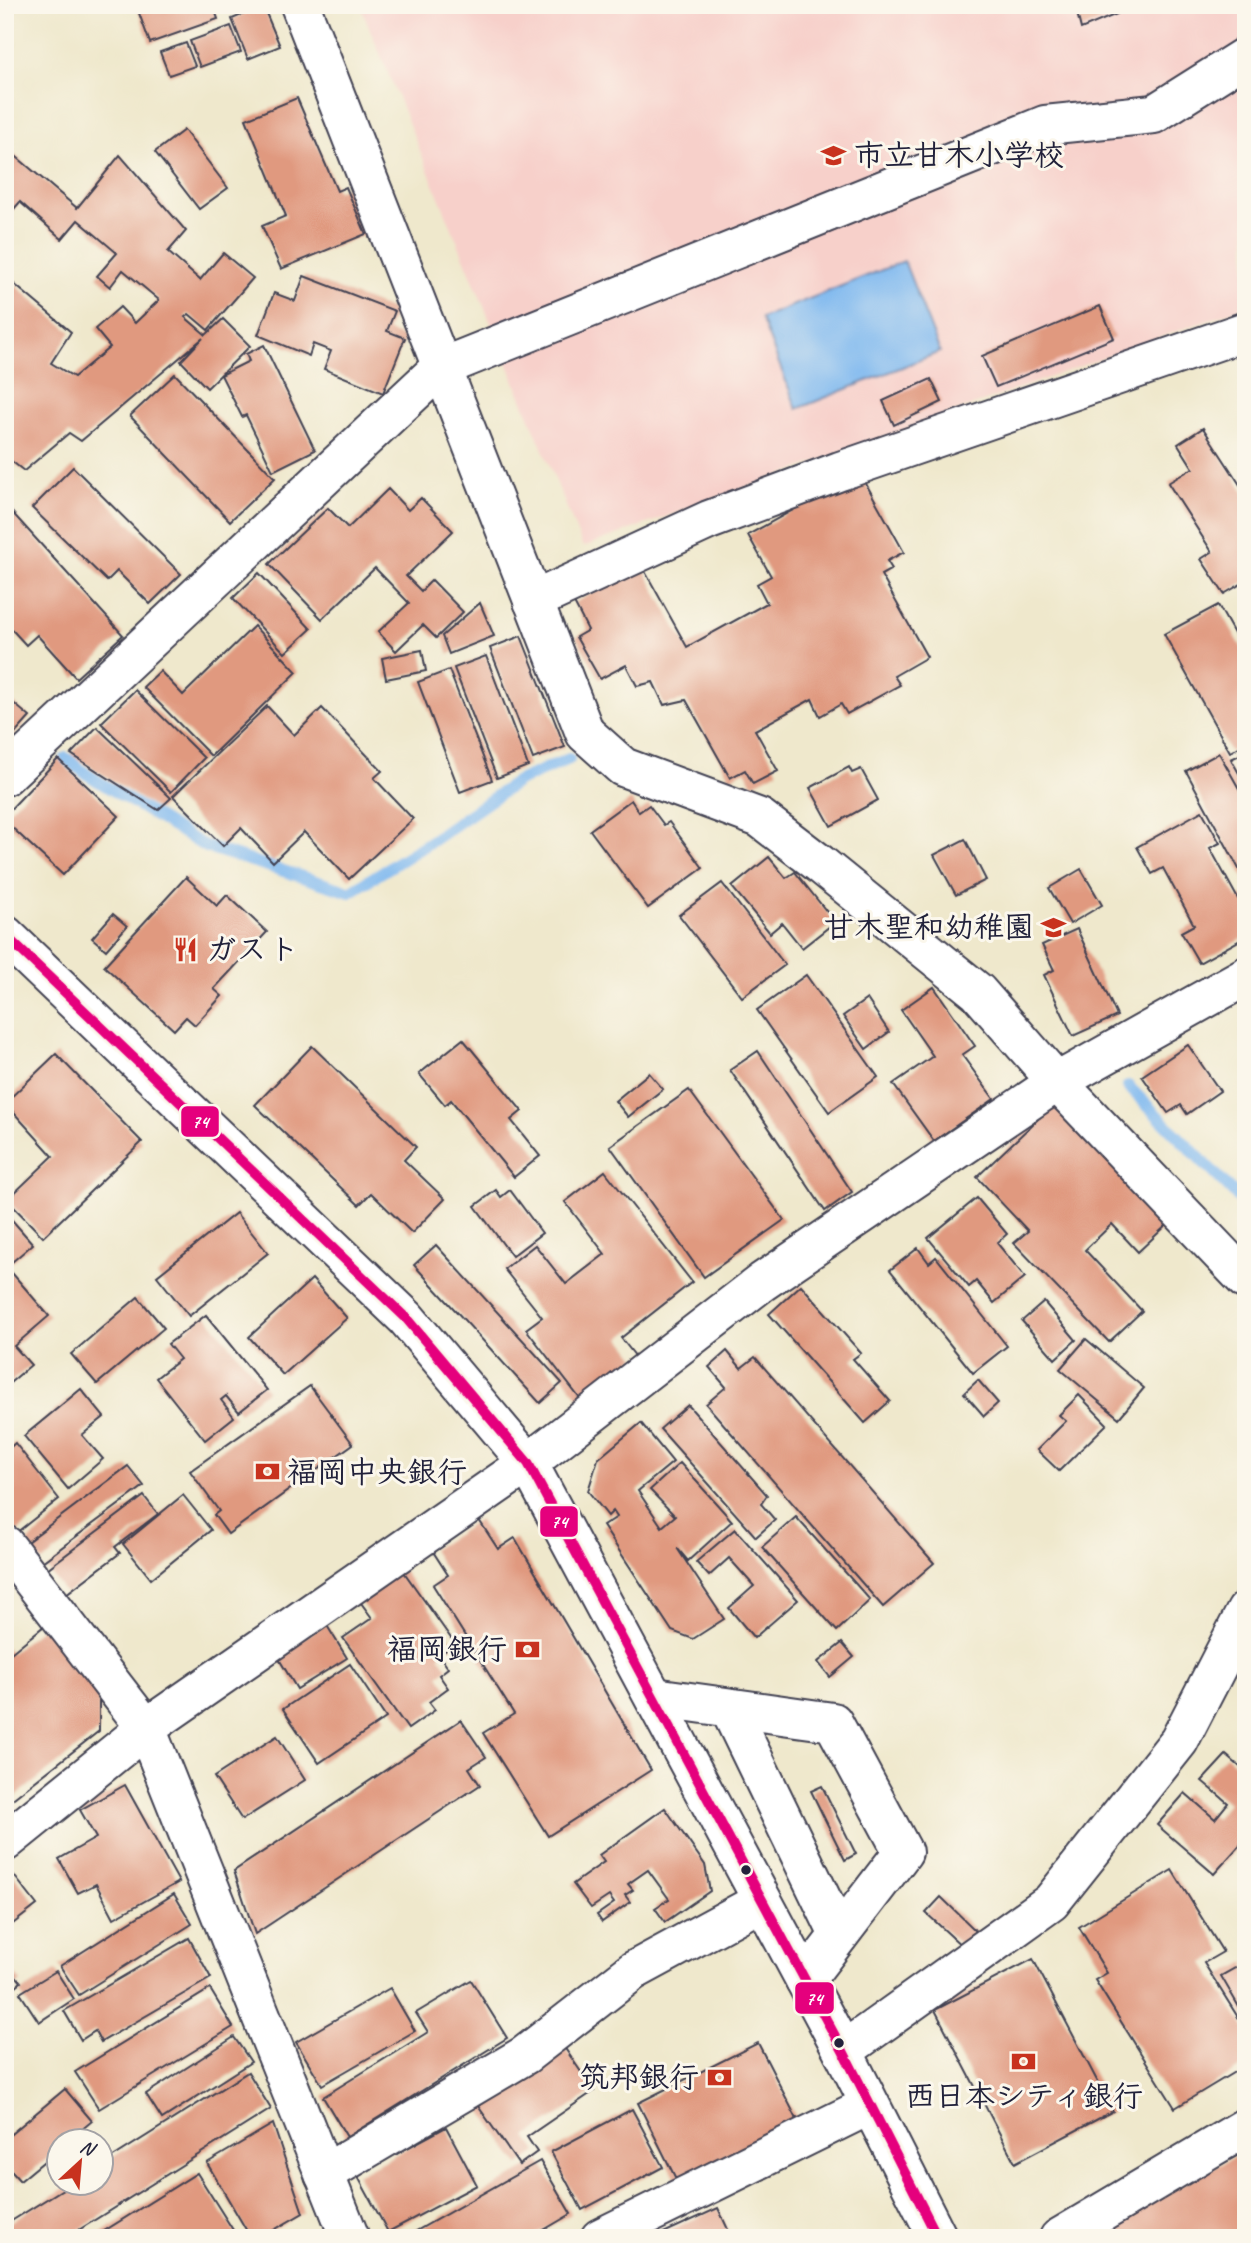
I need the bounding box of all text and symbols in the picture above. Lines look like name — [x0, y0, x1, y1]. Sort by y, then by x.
place label: 市立甘木小学校 — [854, 136, 1064, 174]
school or university icon: 市立甘木小学校 — [820, 141, 848, 169]
place label: 甘木聖和幼稚園 — [824, 908, 1034, 946]
school or university icon: 甘木聖和幼稚園 — [1040, 913, 1068, 941]
place label: ガスト — [206, 930, 299, 968]
restaurant icon: ガスト — [172, 935, 200, 963]
line badge: 74 — [180, 1105, 220, 1138]
text: 74 — [191, 1110, 211, 1134]
place label: 福岡中央銀行 — [287, 1453, 467, 1491]
bank icon: 福岡中央銀行 — [253, 1458, 281, 1486]
line badge: 74 — [539, 1505, 579, 1538]
text: 74 — [550, 1510, 570, 1534]
place label: 福岡銀行 — [387, 1630, 507, 1668]
bank icon: 福岡銀行 — [513, 1635, 541, 1663]
unlabelled marker — [739, 1863, 753, 1877]
line badge: 74 — [794, 1981, 835, 2015]
text: 74 — [805, 1987, 825, 2011]
unlabelled marker — [832, 2036, 846, 2050]
bank icon: 西日本シティ銀行 — [1010, 2047, 1038, 2075]
place label: 筑邦銀行 — [579, 2058, 699, 2096]
bank icon: 筑邦銀行 — [705, 2063, 733, 2091]
place label: 西日本シティ銀行 — [905, 2077, 1143, 2115]
north arrow — [46, 2128, 116, 2198]
text: N — [76, 2134, 100, 2162]

